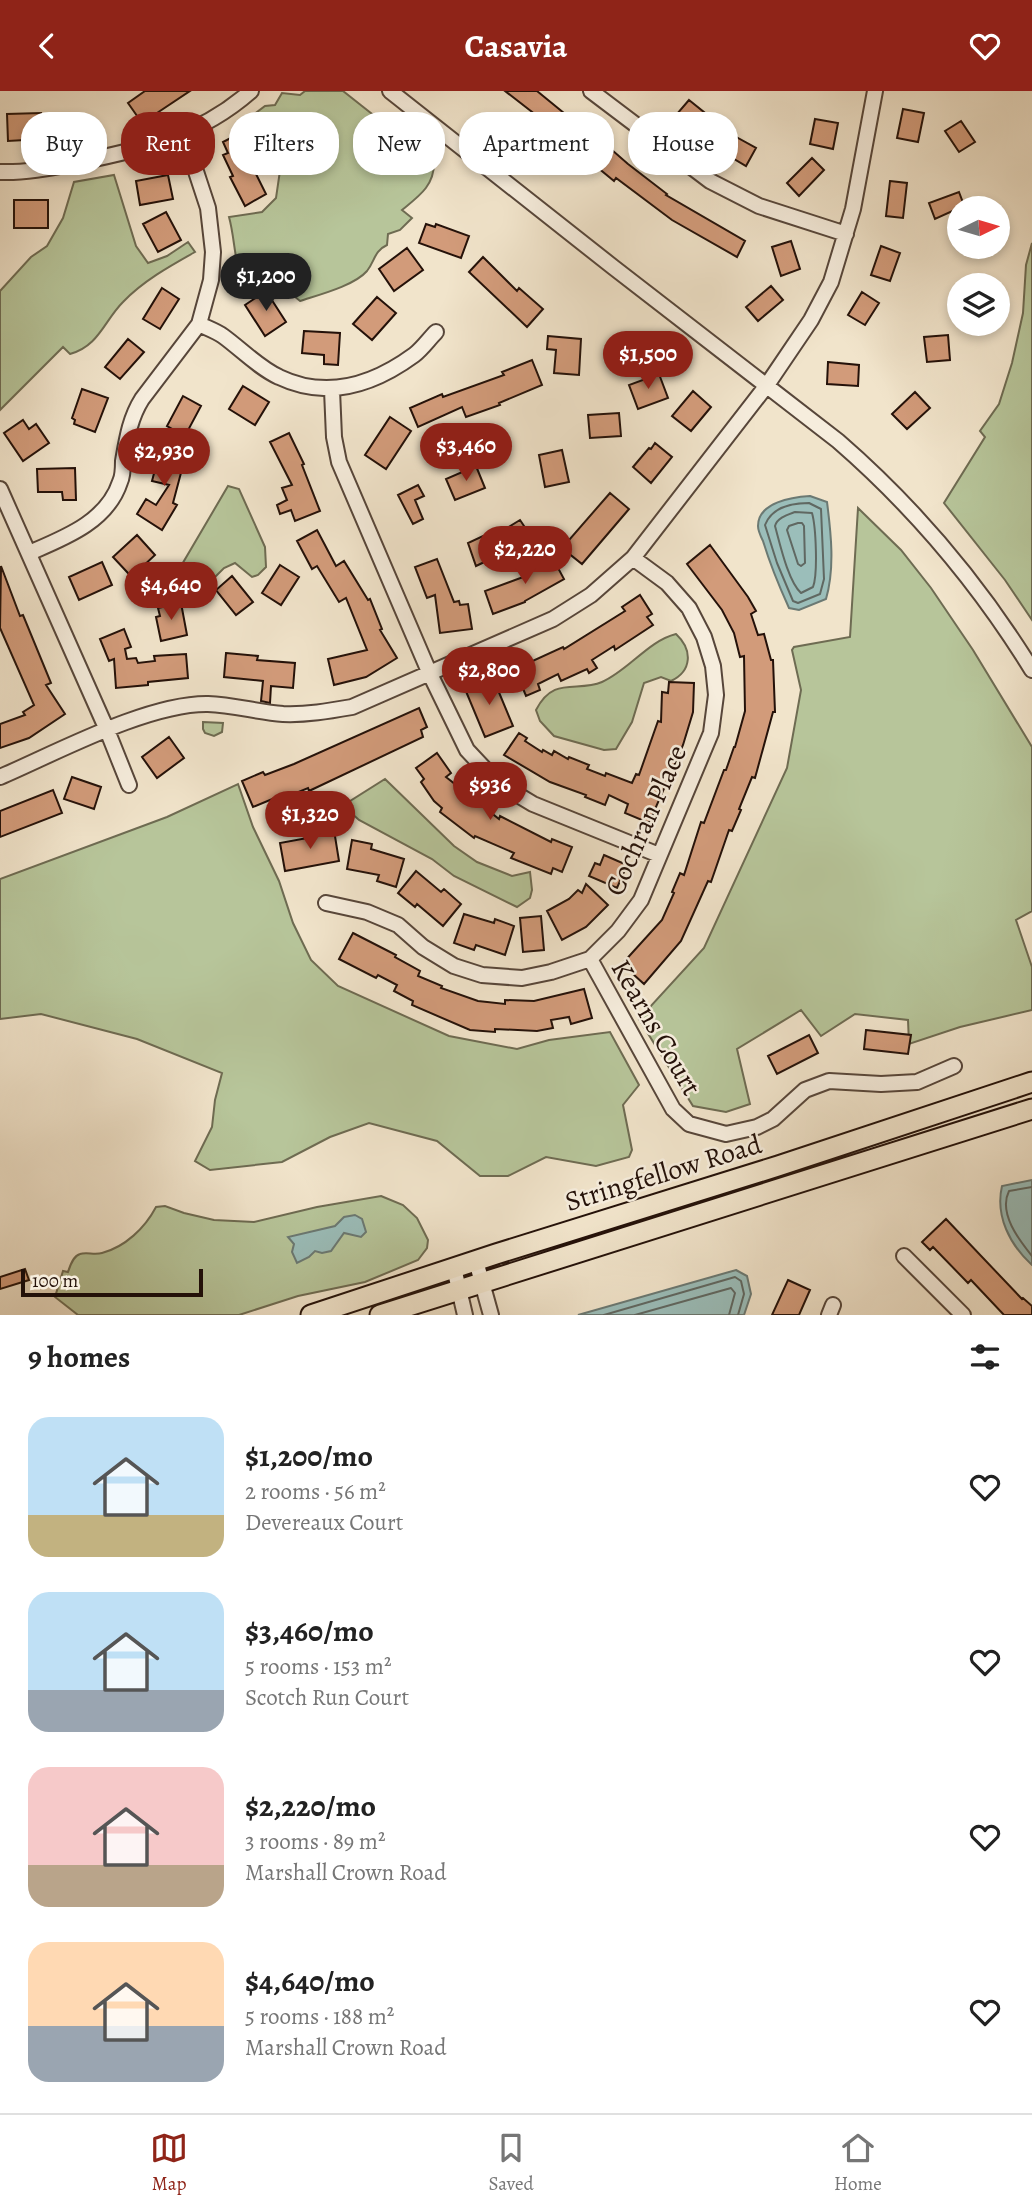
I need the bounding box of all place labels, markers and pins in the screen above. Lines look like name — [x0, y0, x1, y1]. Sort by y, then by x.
pin: $1,200 — [209, 253, 323, 313]
pin: $1,500 — [591, 331, 705, 391]
pin: $3,460 — [409, 423, 523, 483]
pin: $2,930 — [107, 429, 221, 488]
pin: $2,220 — [468, 526, 582, 586]
pin: $4,640 — [114, 563, 228, 622]
pin: $2,800 — [432, 647, 546, 707]
pin: $936 — [449, 763, 531, 822]
pin: $1,320 — [253, 791, 367, 851]

